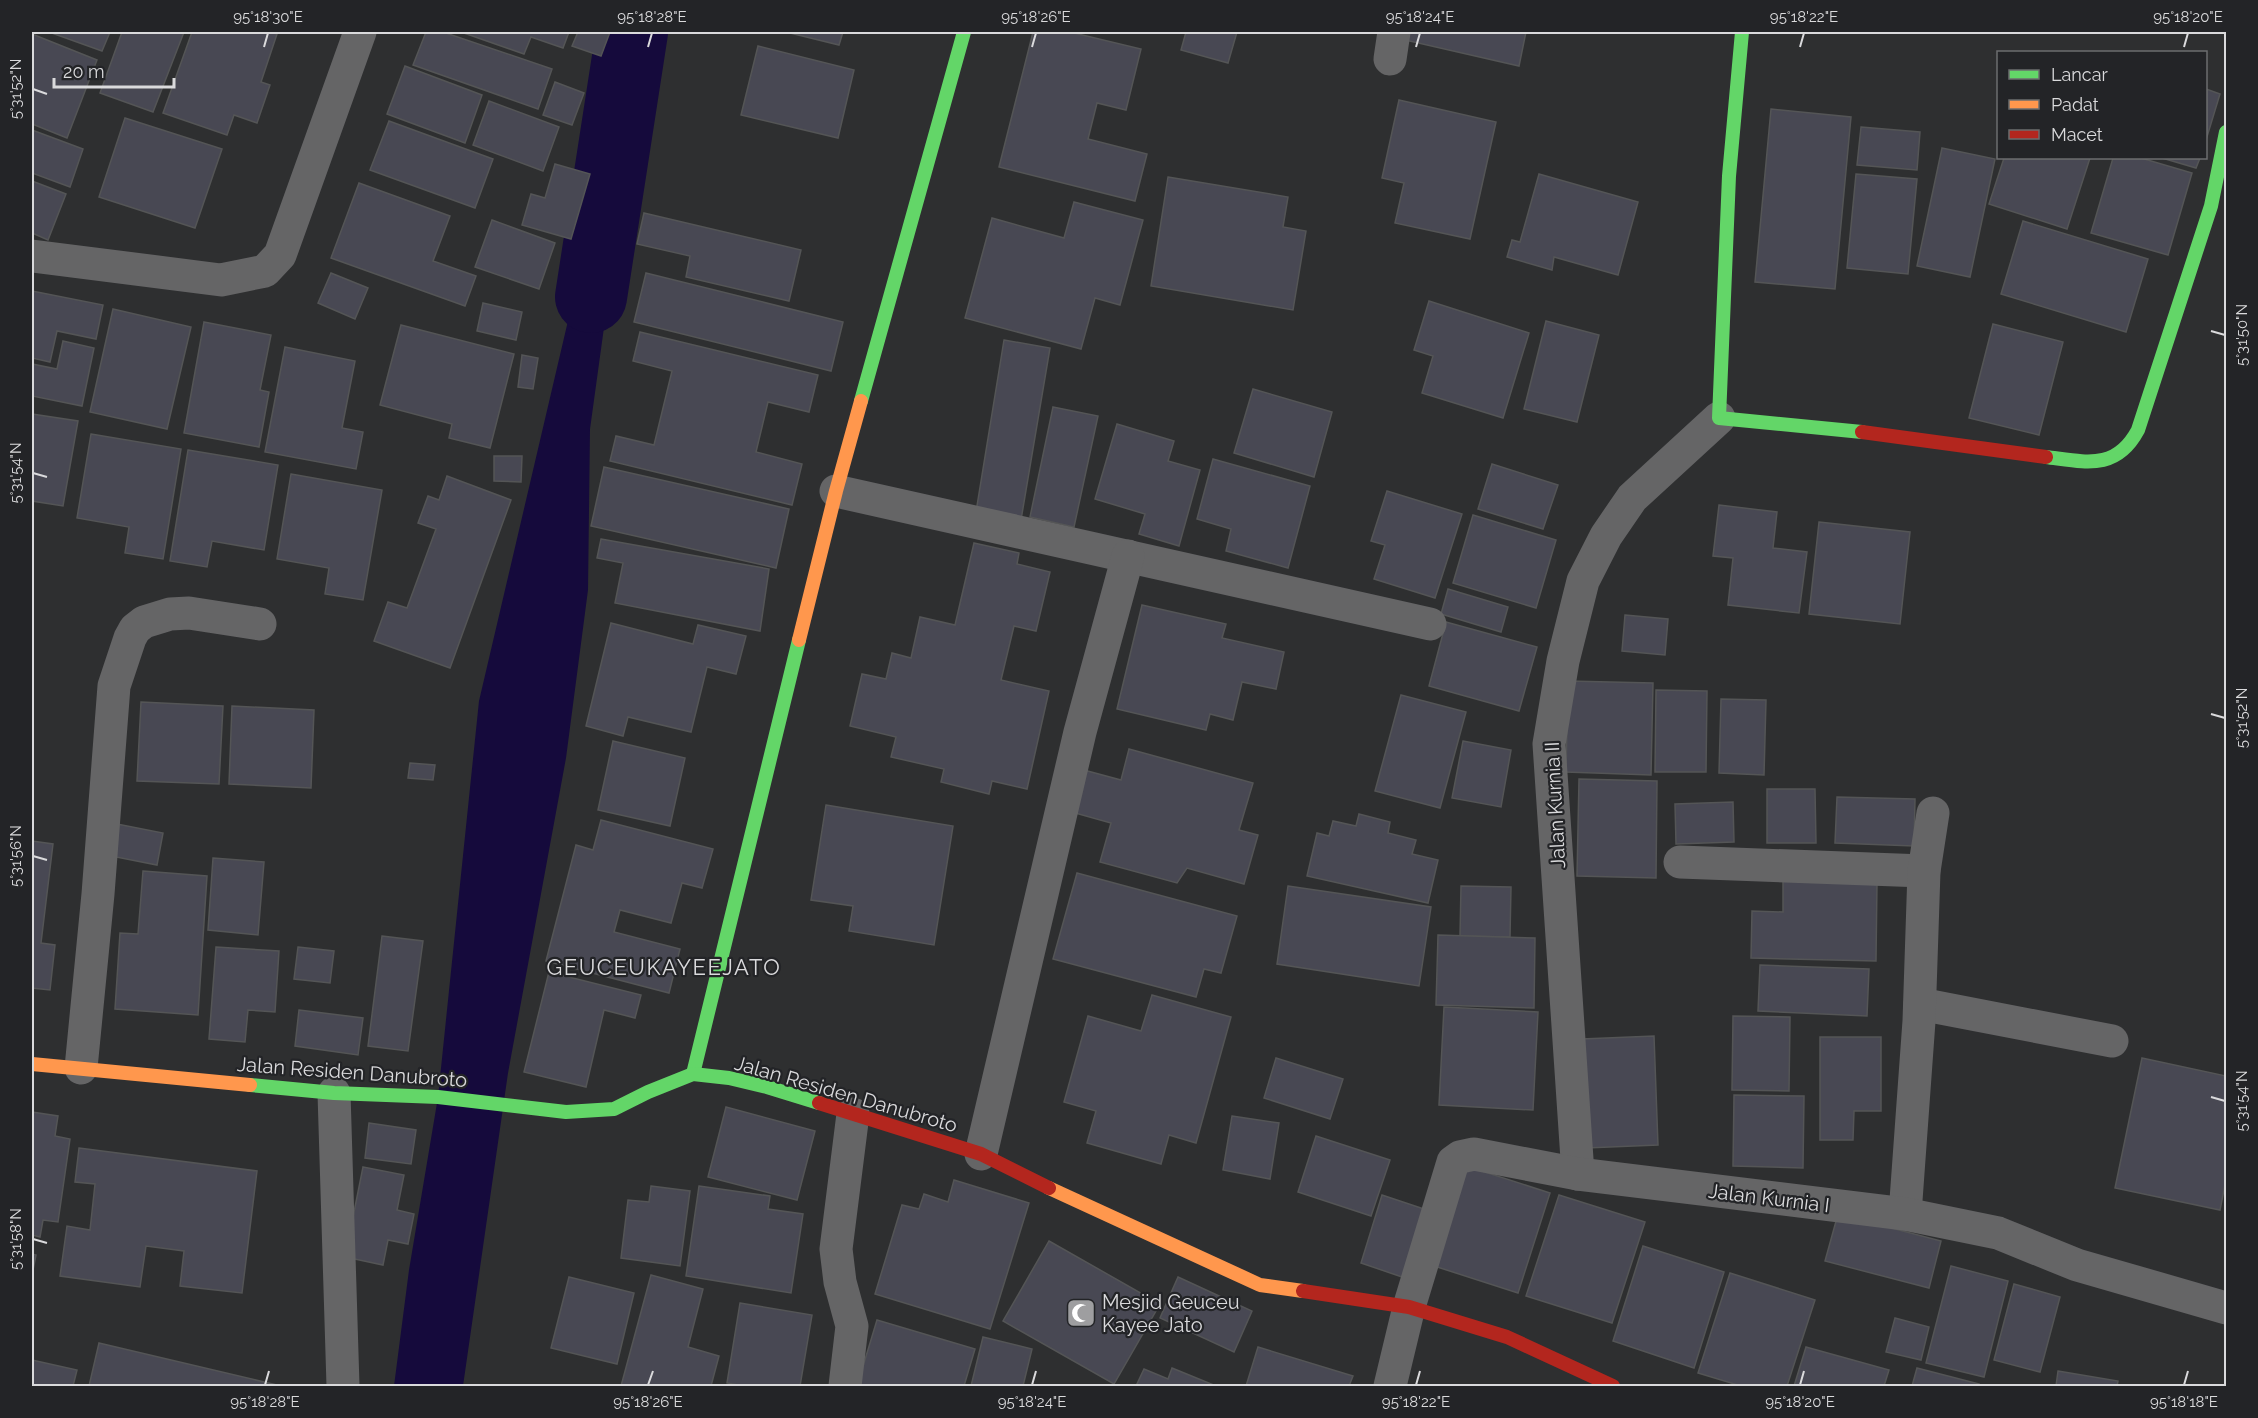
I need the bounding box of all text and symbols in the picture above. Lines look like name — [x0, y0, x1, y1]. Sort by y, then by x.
text: 95°18'30"E — [233, 8, 303, 26]
text: 95°18'28"E — [617, 8, 687, 26]
text: 95°18'26"E — [1001, 8, 1071, 26]
text: 95°18'24"E — [1386, 8, 1454, 26]
text: 95°18'22"E — [1770, 8, 1838, 26]
text: 95°18'20"E — [2153, 8, 2223, 26]
scale bar — [54, 51, 174, 89]
legend — [1997, 51, 2207, 159]
text: 5°31'52"N — [7, 59, 25, 119]
text: 20 m — [63, 61, 105, 82]
text: Lancar — [2051, 64, 2108, 85]
text: Padat — [2051, 94, 2099, 115]
text: Macet — [2051, 124, 2103, 145]
text: 5°31'50"N — [2233, 304, 2251, 366]
text: 5°31'54"N — [7, 443, 25, 504]
text: 5°31'52"N — [2233, 688, 2251, 748]
street label: Jalan Kurnia II — [1540, 741, 1570, 869]
text: 5°31'56"N — [7, 825, 25, 887]
district label: GEUCEUKAYEEJATO — [547, 954, 781, 980]
street label: Jalan Residen Danubroto — [732, 1051, 960, 1137]
street label: Jalan Residen Danubroto — [236, 1052, 468, 1092]
text: 5°31'54"N — [2233, 1071, 2251, 1132]
street label: Jalan Kurnia I — [1707, 1179, 1831, 1217]
text: 5°31'58"N — [7, 1208, 25, 1270]
place label: Mesjid Geuceu Kayee Jato — [1102, 1290, 1240, 1337]
mosque icon: Mesjid Geuceu Kayee Jato — [1065, 1297, 1097, 1329]
text: 95°18'28"E — [230, 1393, 300, 1411]
text: 95°18'26"E — [613, 1393, 683, 1411]
text: 95°18'24"E — [998, 1393, 1066, 1411]
text: 95°18'22"E — [1382, 1393, 1450, 1411]
text: 95°18'20"E — [1765, 1393, 1835, 1411]
text: 95°18'18"E — [2150, 1393, 2218, 1411]

